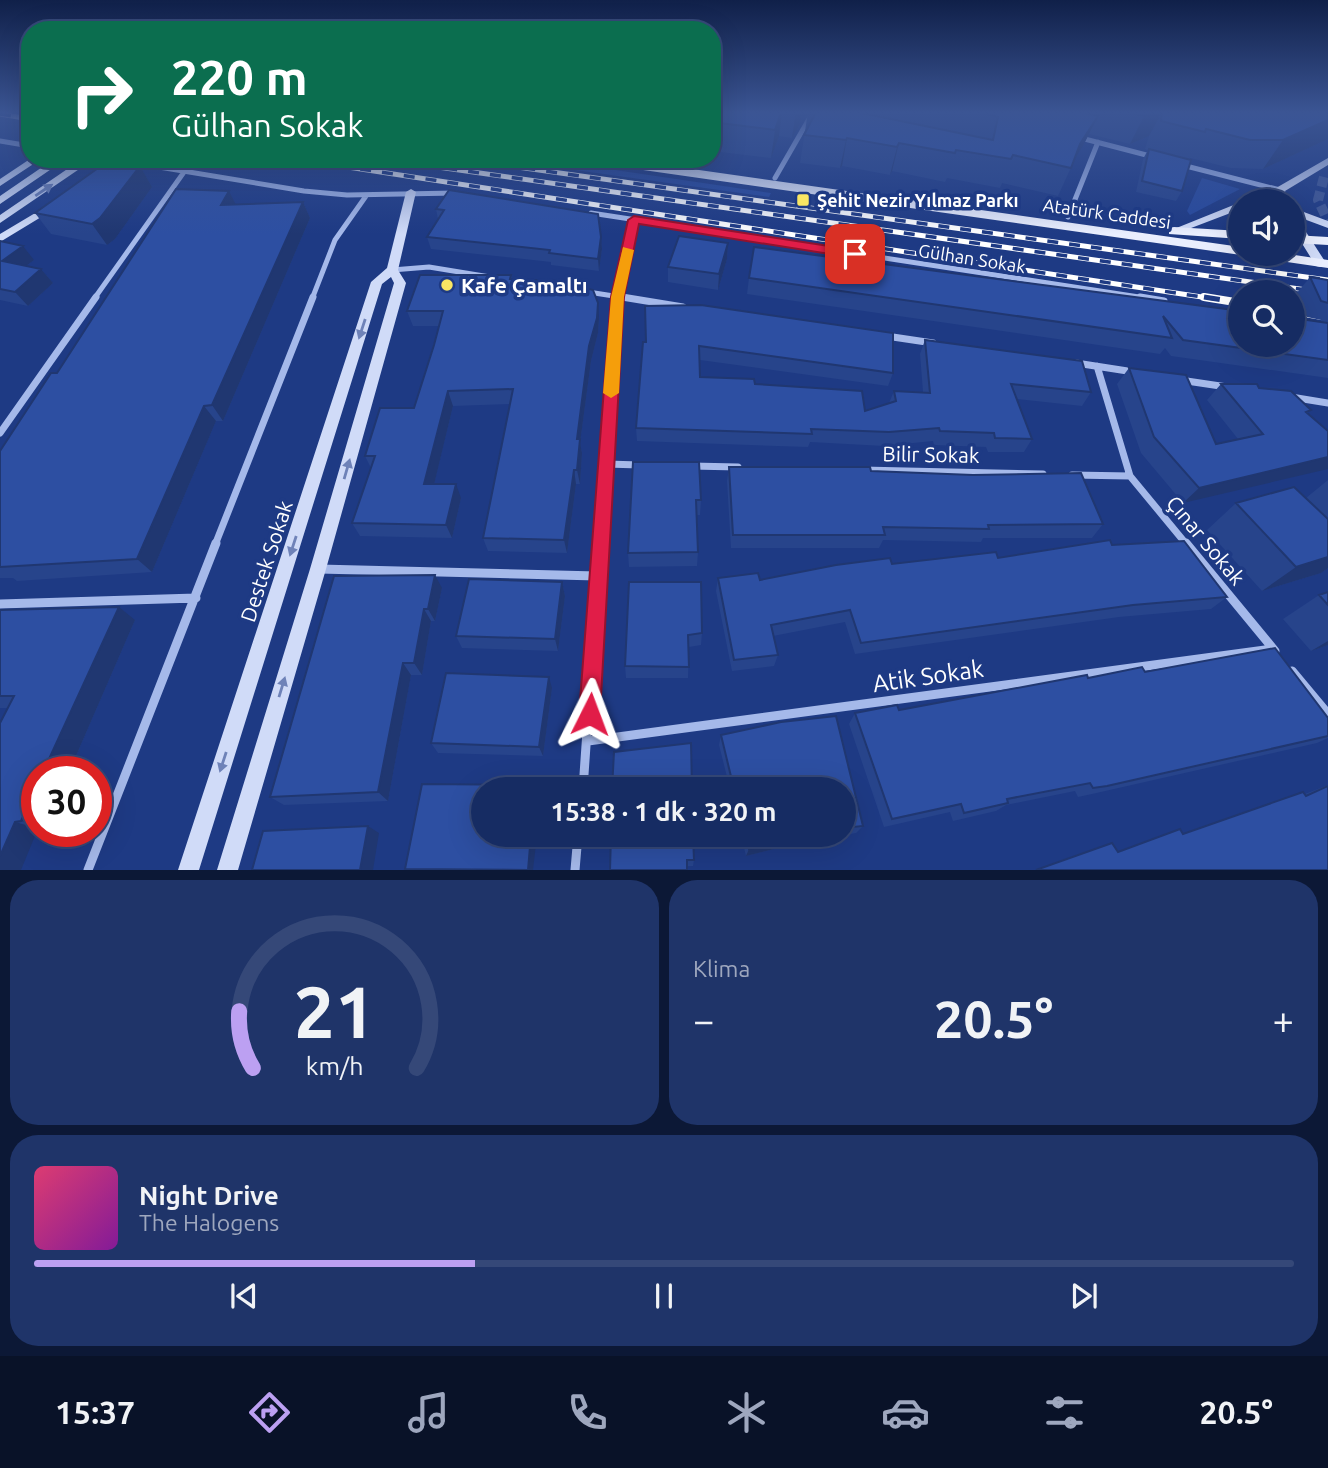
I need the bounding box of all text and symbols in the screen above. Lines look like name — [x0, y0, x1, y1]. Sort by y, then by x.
icon: right — [56, 49, 147, 140]
text: 220 m — [171, 49, 308, 104]
text: Gülhan Sokak — [171, 107, 363, 143]
one-way arrow — [35, 183, 53, 197]
map controls — [1228, 189, 1305, 357]
button: sound — [1228, 189, 1305, 266]
place label: Şehit Nezir Yılmaz Parkı — [817, 190, 1019, 211]
marker: Şehit Nezir Yılmaz Parkı — [795, 192, 811, 208]
street label: Atatürk Caddesi — [1042, 194, 1172, 232]
pin — [825, 224, 885, 284]
icon: arrive — [836, 235, 874, 273]
street label: Gülhan Sokak — [917, 240, 1027, 276]
place label: Kafe Çamaltı — [461, 273, 588, 297]
marker: Kafe Çamaltı — [439, 277, 455, 293]
button: search — [1228, 280, 1305, 357]
one-way arrow — [356, 319, 367, 340]
street label: Bilir Sokak — [882, 441, 980, 467]
one-way arrow — [342, 458, 353, 480]
street label: Çınar Sokak — [1162, 491, 1250, 590]
street label: Destek Sokak — [235, 497, 297, 625]
one-way arrow — [288, 535, 298, 556]
street label: Atik Sokak — [871, 655, 985, 697]
one-way arrow — [278, 676, 288, 697]
position arrow — [553, 677, 627, 751]
one-way arrow — [218, 752, 228, 773]
speed limit sign: 30 — [21, 756, 112, 847]
text: 15:38 · 1 dk · 320 m — [550, 797, 777, 826]
text: Klima — [693, 956, 750, 981]
text: 21 — [293, 971, 376, 1053]
text: 20.5° — [934, 990, 1053, 1048]
text: − — [693, 999, 714, 1041]
text: + — [1273, 999, 1294, 1041]
text: km/h — [306, 1052, 363, 1080]
text: Night Drive — [139, 1181, 279, 1210]
text: The Halogens — [139, 1210, 279, 1235]
icon: previous — [225, 1277, 263, 1315]
icon: pause — [645, 1277, 683, 1315]
icon: next — [1065, 1277, 1103, 1315]
icon: directions — [245, 1388, 294, 1437]
icon: music — [404, 1388, 453, 1437]
icon: phone — [563, 1388, 612, 1437]
icon: climate — [722, 1388, 771, 1437]
icon: car — [881, 1388, 930, 1437]
icon: filters — [1040, 1388, 1089, 1437]
text: 15:37 — [55, 1394, 135, 1430]
text: 20.5° — [1200, 1394, 1273, 1430]

